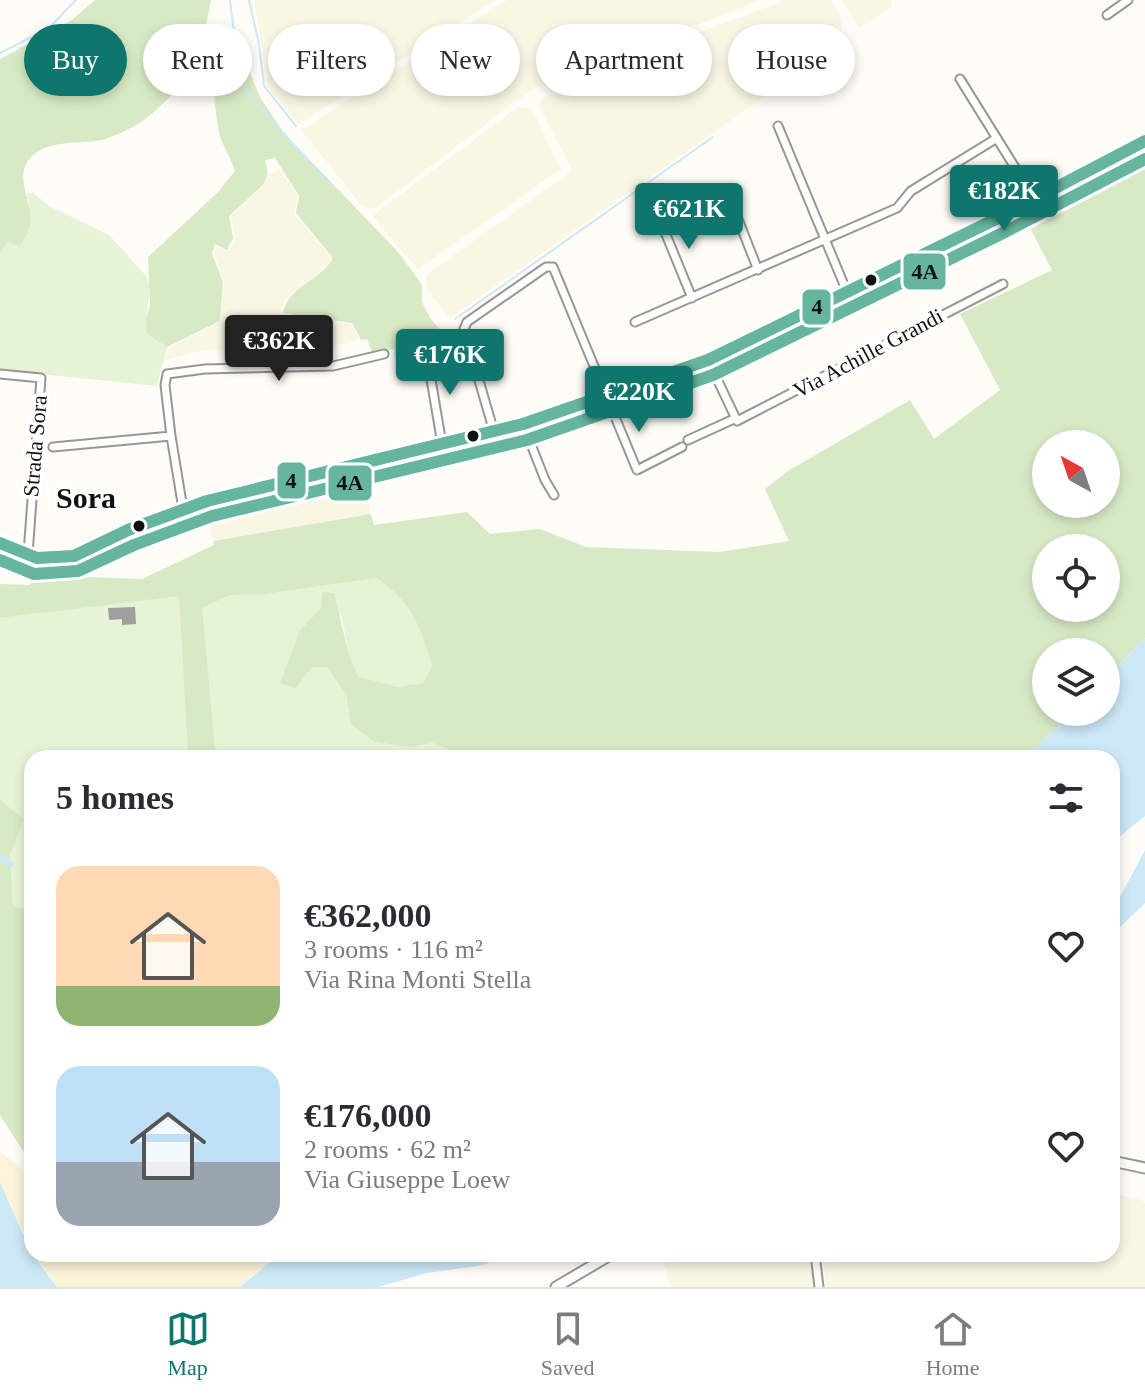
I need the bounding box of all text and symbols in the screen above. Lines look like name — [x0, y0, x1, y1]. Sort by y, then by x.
chip: Buy — [24, 24, 127, 96]
chip: Rent — [143, 24, 252, 96]
chip: Filters — [268, 24, 395, 96]
chip: New — [411, 24, 520, 96]
chip: Apartment — [536, 24, 712, 96]
chip: House — [728, 24, 855, 96]
pin: €182K — [948, 165, 1060, 233]
text: €182K — [968, 176, 1040, 205]
pin: €621K — [633, 183, 745, 251]
text: €621K — [653, 194, 725, 223]
line badge: 4A — [902, 252, 947, 291]
text: 4A — [912, 259, 939, 284]
unlabelled marker — [863, 272, 879, 288]
line badge: 4 — [801, 288, 832, 326]
text: 4 — [812, 294, 823, 319]
street label: Via Achille Grandi — [789, 303, 947, 403]
pin: €362K — [223, 315, 335, 383]
text: €362K — [243, 326, 315, 355]
pin: €176K — [394, 329, 506, 397]
text: €176K — [414, 340, 486, 369]
pin: €220K — [583, 366, 695, 434]
text: €220K — [603, 377, 675, 406]
street label: Strada Sora — [18, 394, 52, 498]
unlabelled marker — [465, 428, 481, 444]
north arrow — [1032, 430, 1120, 518]
map controls — [1032, 430, 1120, 726]
line badge: 4 — [276, 461, 307, 500]
line badge: 4A — [327, 464, 373, 502]
text: 4 — [286, 468, 297, 493]
text: 4A — [337, 470, 364, 495]
district label: Sora — [56, 481, 116, 514]
unlabelled marker — [131, 518, 147, 534]
button: locate — [1032, 534, 1120, 622]
button: layers — [1032, 638, 1120, 726]
icon: filters — [1044, 776, 1088, 820]
text: 5 homes — [56, 779, 174, 816]
text: €362,000 — [304, 897, 432, 934]
icon: home — [120, 898, 216, 994]
icon: heart — [1044, 924, 1088, 968]
text: 3 rooms · 116 m² — [304, 935, 483, 964]
text: Via Rina Monti Stella — [304, 965, 531, 994]
text: €176,000 — [304, 1097, 432, 1134]
icon: home — [120, 1098, 216, 1194]
icon: heart — [1044, 1124, 1088, 1168]
text: 2 rooms · 62 m² — [304, 1135, 471, 1164]
text: Via Giuseppe Loew — [304, 1165, 510, 1194]
tab: Map — [166, 1307, 210, 1381]
tab: Saved — [541, 1307, 595, 1381]
tab: Home — [926, 1307, 979, 1381]

